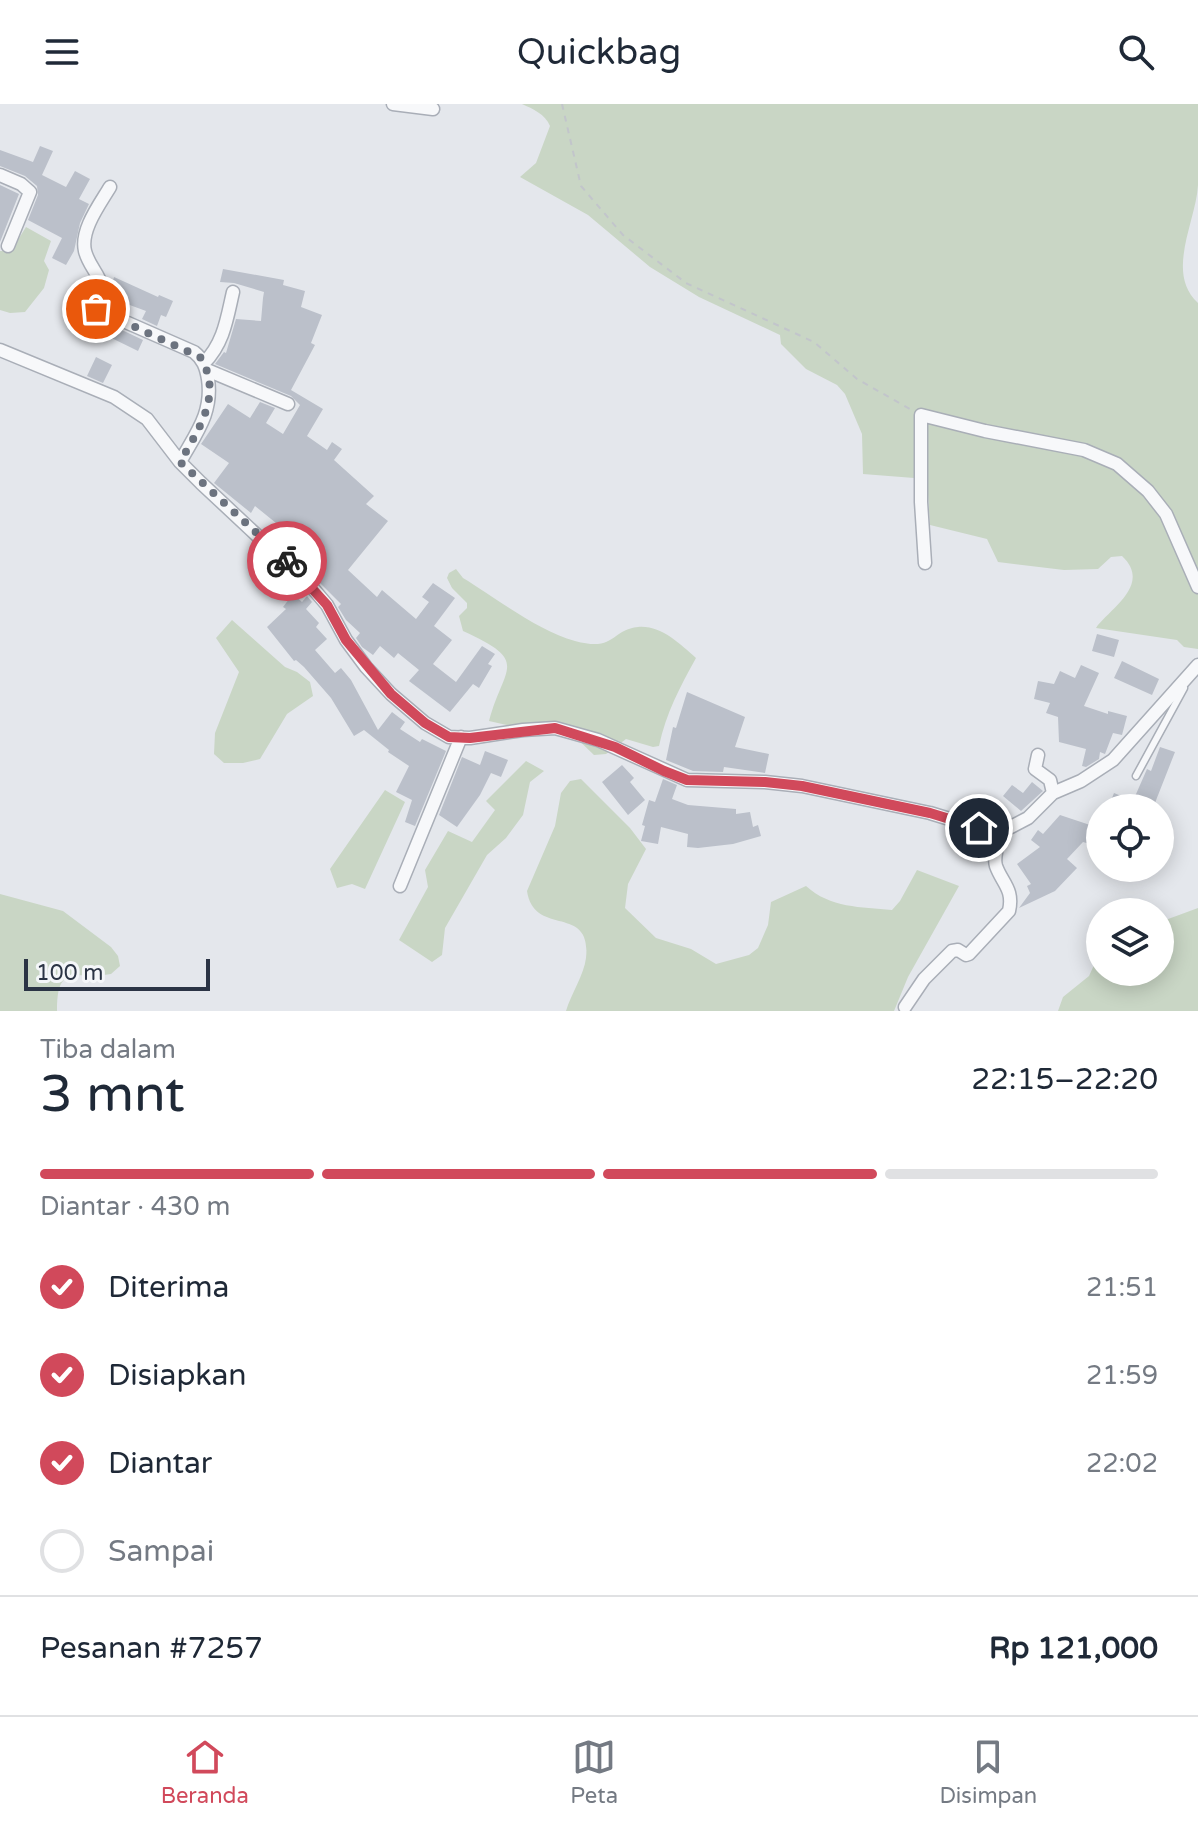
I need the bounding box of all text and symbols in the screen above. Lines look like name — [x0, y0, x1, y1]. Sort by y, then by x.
icon: menu — [40, 30, 84, 74]
icon: search — [1114, 30, 1158, 74]
text: Quickbag — [517, 31, 681, 74]
pin — [62, 275, 130, 343]
icon: bag — [74, 287, 118, 331]
courier — [247, 521, 327, 601]
icon: bike — [265, 539, 309, 583]
pin — [945, 794, 1013, 862]
map controls — [1086, 794, 1174, 986]
button: locate — [1086, 794, 1174, 882]
icon: home — [957, 806, 1001, 850]
button: layers — [1086, 898, 1174, 986]
scale bar — [24, 955, 210, 991]
text: 100 m — [36, 960, 103, 986]
text: Tiba dalam — [40, 1034, 176, 1065]
text: 22:15–22:20 — [971, 1061, 1158, 1098]
text: 3 mnt — [40, 1063, 185, 1126]
text: Diantar · 430 m — [40, 1191, 230, 1222]
icon: check — [40, 1265, 84, 1309]
text: Diterima — [108, 1269, 229, 1306]
text: 21:51 — [1086, 1272, 1158, 1303]
icon: check — [40, 1353, 84, 1397]
text: Disiapkan — [108, 1357, 247, 1394]
text: 21:59 — [1086, 1360, 1158, 1391]
icon: check — [40, 1441, 84, 1485]
text: Diantar — [108, 1445, 212, 1482]
text: 22:02 — [1086, 1448, 1158, 1479]
text: Sampai — [108, 1533, 214, 1570]
text: Pesanan #7257 — [40, 1630, 263, 1667]
text: Rp 121,000 — [989, 1630, 1158, 1667]
tab: Beranda — [161, 1735, 249, 1809]
tab: Peta — [570, 1735, 618, 1809]
tab: Disimpan — [940, 1735, 1037, 1809]

